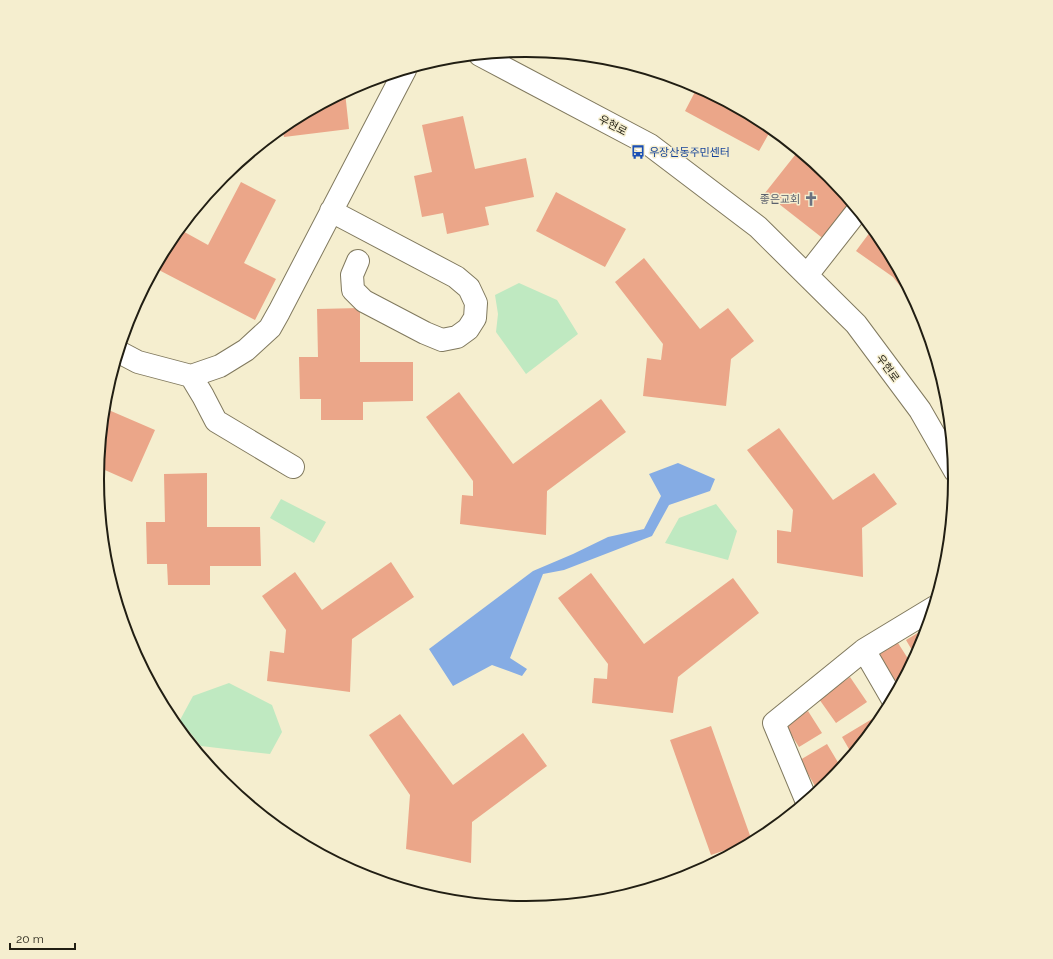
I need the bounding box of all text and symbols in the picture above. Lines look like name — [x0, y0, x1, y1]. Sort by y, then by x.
street label: 우현로 — [596, 113, 629, 138]
bus stop icon: 우장산동주민센터 — [630, 144, 646, 160]
place label: 우장산동주민센터 — [649, 146, 730, 159]
church icon: 좋은교회 — [803, 191, 819, 207]
place label: 좋은교회 — [760, 193, 800, 206]
street label: 우현로 — [873, 352, 902, 384]
scale bar — [10, 925, 75, 951]
text: 20 m — [16, 932, 44, 946]

